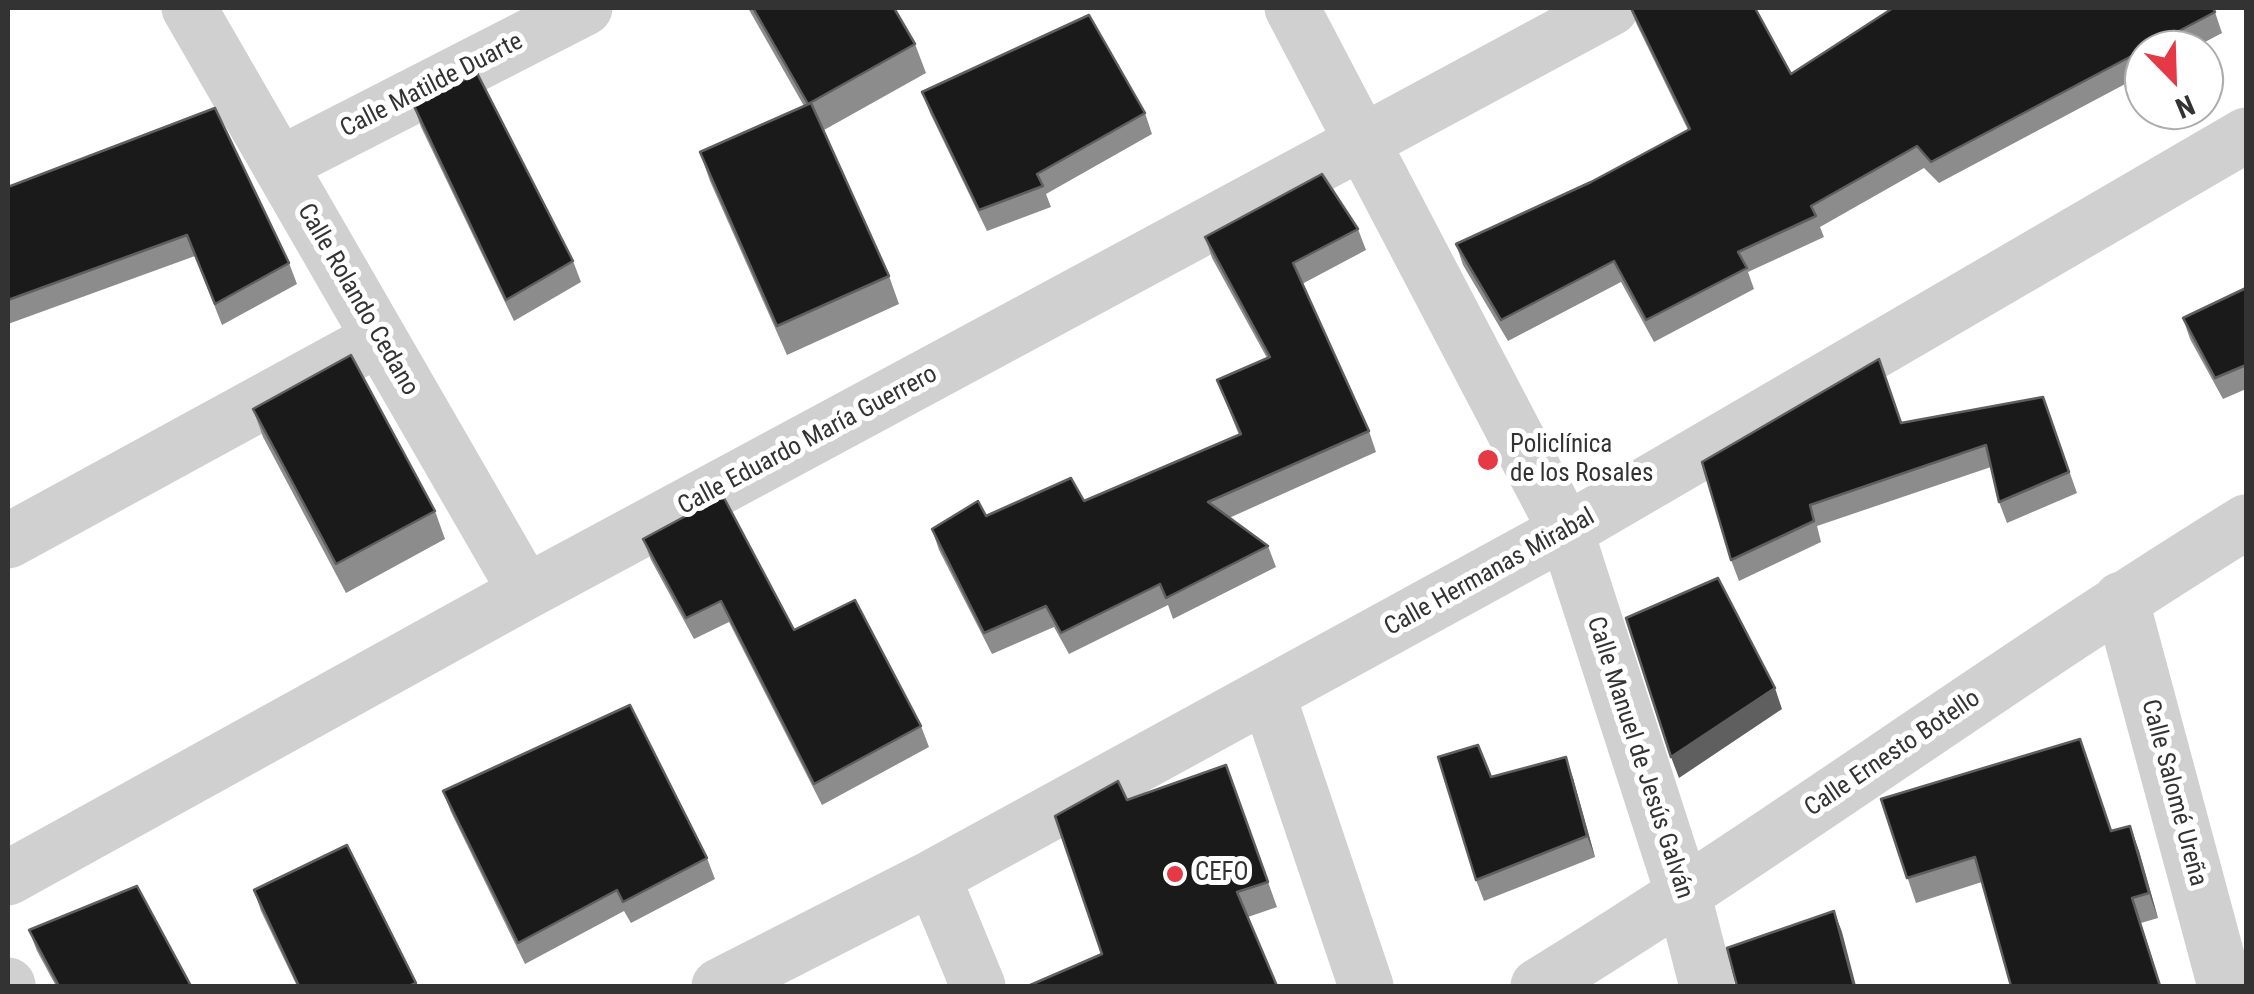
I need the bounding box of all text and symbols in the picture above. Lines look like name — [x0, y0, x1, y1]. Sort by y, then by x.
street label: Calle Matilde Duarte — [336, 27, 528, 145]
north arrow — [2124, 30, 2224, 130]
text: N — [2171, 88, 2199, 125]
street label: Calle Rolando Cedano — [290, 199, 424, 401]
street label: Calle Eduardo María Guerrero — [673, 360, 943, 522]
place label: Policlínica de los Rosales — [1510, 431, 1653, 490]
marker: Policlínica de los Rosales — [1475, 447, 1501, 473]
street label: Calle Hermanas Mirabal — [1380, 503, 1600, 643]
street label: Calle Manuel de Jesús Galván — [1579, 613, 1699, 903]
street label: Calle Ernesto Botello — [1800, 684, 1986, 824]
street label: Calle Salomé Ureña — [2134, 696, 2212, 890]
place label: CEFO — [1195, 859, 1249, 889]
marker: CEFO — [1164, 863, 1186, 885]

